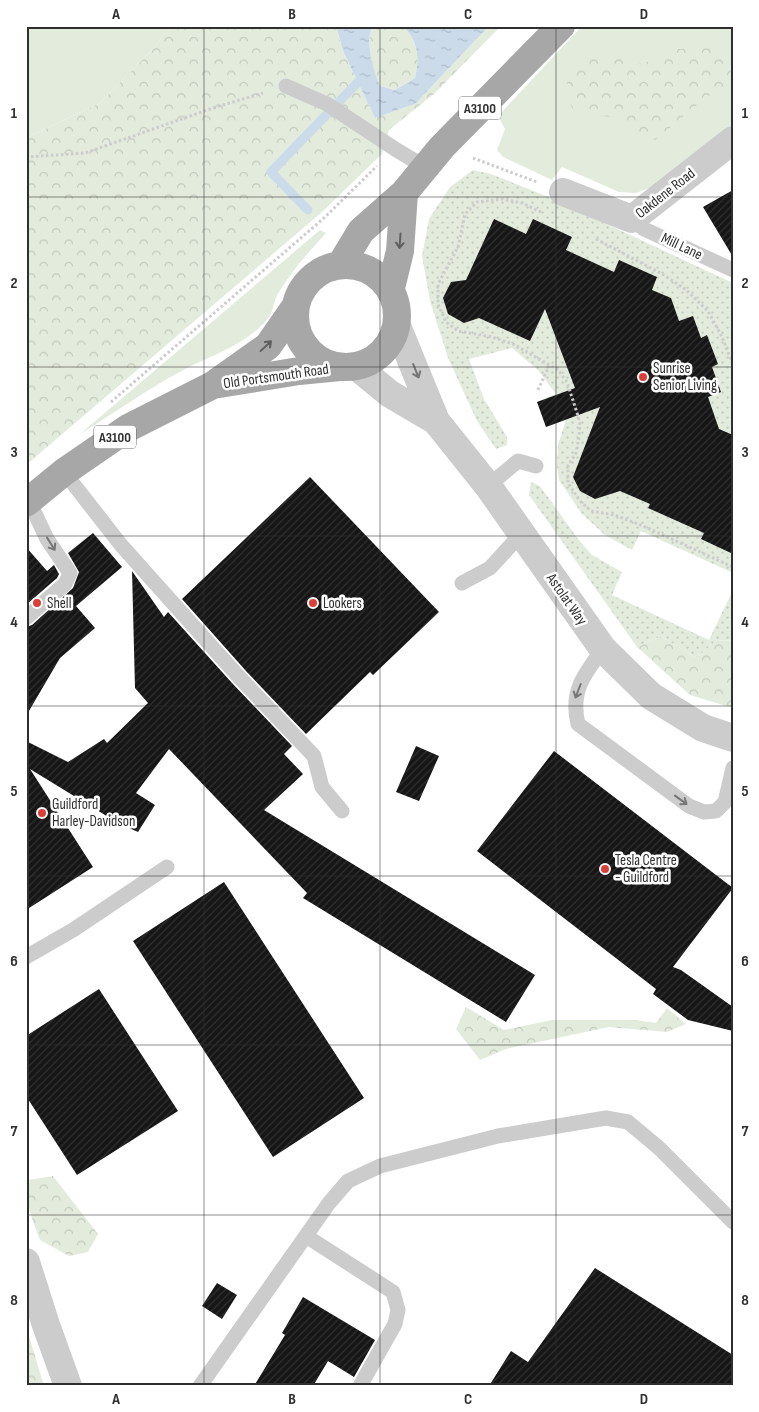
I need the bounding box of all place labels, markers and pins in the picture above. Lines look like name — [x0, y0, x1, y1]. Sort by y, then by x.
place label: Sunrise Senior Living — [653, 359, 717, 395]
marker: Sunrise Senior Living — [637, 371, 649, 383]
place label: Shell — [47, 594, 71, 613]
place label: Lookers — [323, 594, 362, 613]
marker: Shell — [31, 597, 43, 609]
marker: Lookers — [307, 597, 319, 609]
place label: Guildford Harley-Davidson — [52, 795, 135, 831]
marker: Guildford Harley-Davidson — [36, 807, 48, 819]
place label: Tesla Centre - Guildford — [615, 851, 677, 887]
marker: Tesla Centre - Guildford — [599, 863, 611, 875]

